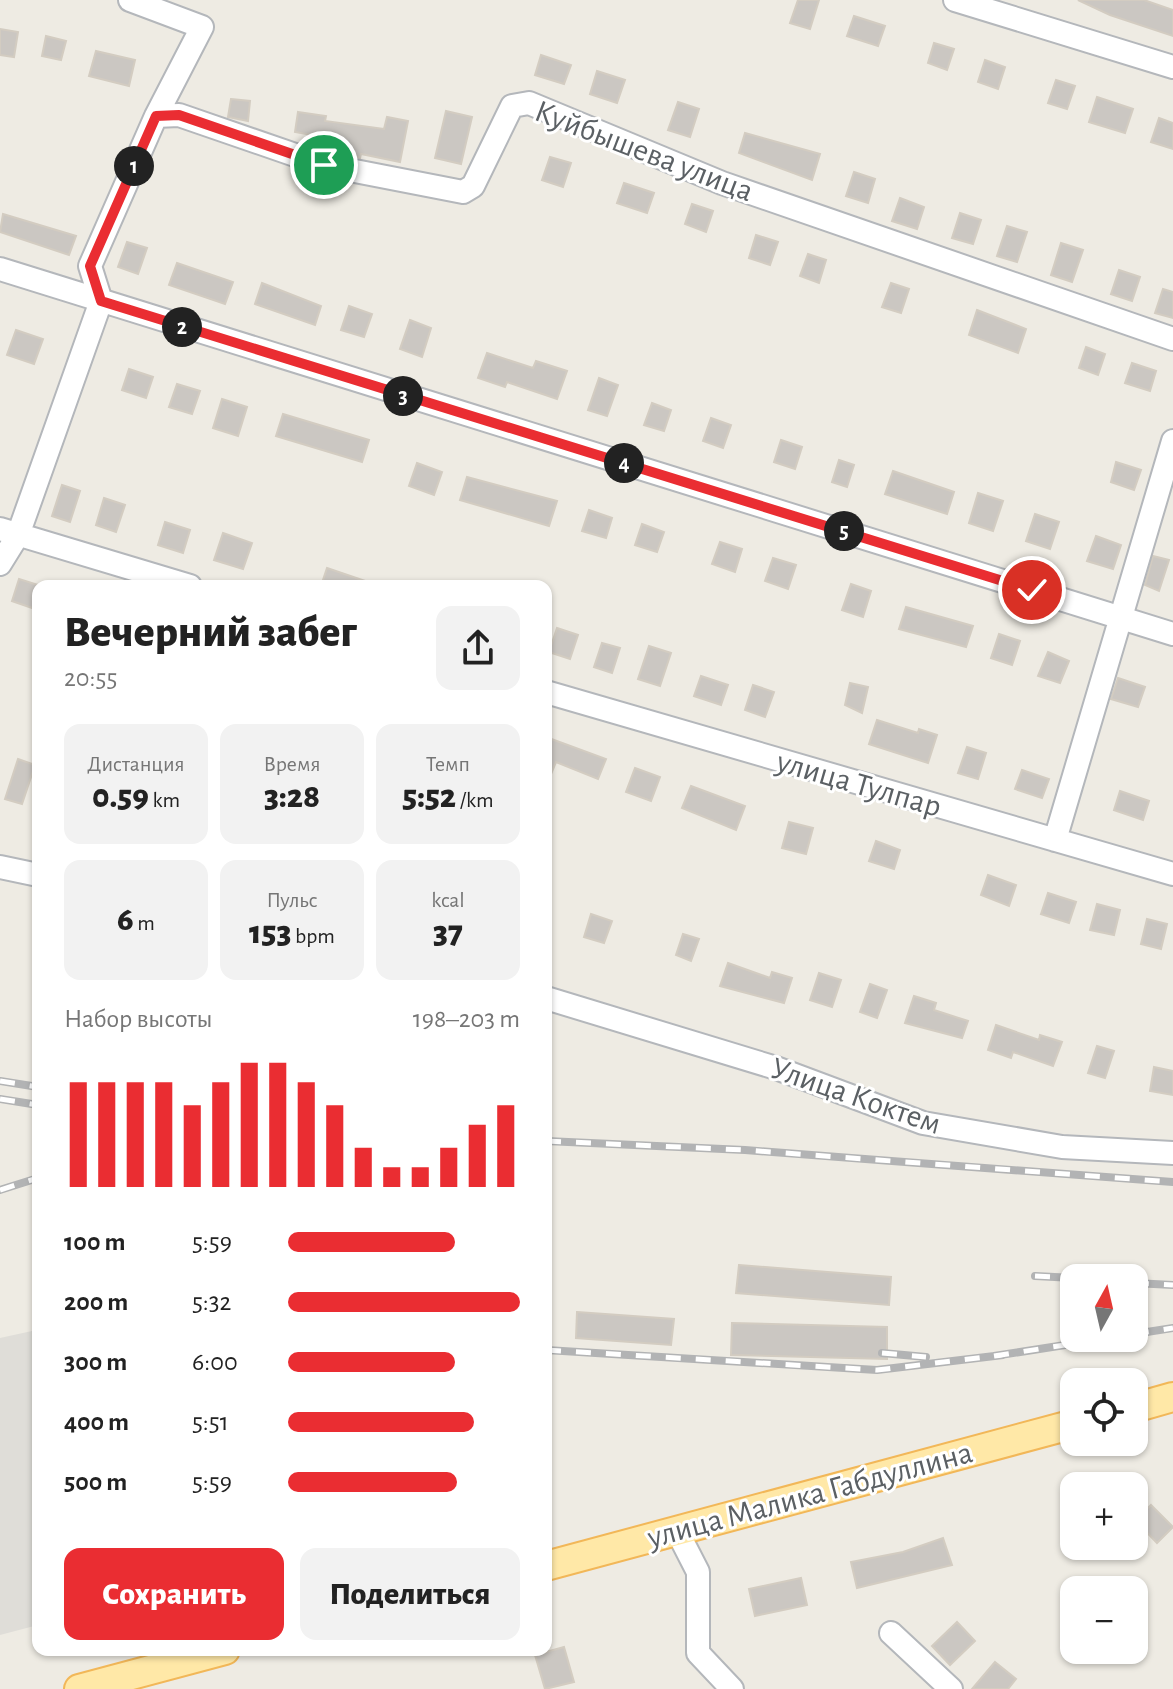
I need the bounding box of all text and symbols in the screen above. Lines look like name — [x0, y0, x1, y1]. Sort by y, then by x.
street label: Куйбышева улица — [530, 95, 758, 207]
pin — [290, 131, 358, 199]
icon: arrive — [302, 143, 346, 187]
pin: 1 — [114, 146, 154, 186]
text: 1 — [130, 155, 138, 177]
pin: 2 — [162, 307, 202, 347]
text: 2 — [177, 316, 187, 338]
pin: 3 — [383, 376, 423, 416]
text: 3 — [398, 385, 408, 407]
pin: 4 — [604, 443, 644, 483]
text: 4 — [618, 452, 630, 474]
pin: 5 — [824, 511, 864, 551]
text: 5 — [839, 520, 849, 542]
pin — [998, 556, 1066, 624]
icon: check — [1010, 568, 1054, 612]
button: share — [436, 606, 520, 690]
text: Вечерний забег — [64, 611, 357, 655]
text: 20:55 — [64, 665, 117, 691]
street label: улица Тулпар — [772, 745, 945, 823]
text: Дистанция — [87, 753, 185, 775]
text: Время — [263, 753, 321, 775]
text: Темп — [426, 753, 470, 775]
text: 0.59 — [92, 780, 149, 814]
text: 3:28 — [264, 780, 320, 814]
text: 5:52 — [402, 780, 456, 814]
text: km — [149, 789, 180, 811]
text: /km — [456, 789, 494, 811]
text: Пульс — [266, 889, 318, 911]
text: kcal — [431, 889, 465, 911]
text: 6 — [117, 903, 134, 937]
text: m — [134, 912, 155, 934]
text: 153 — [249, 916, 291, 950]
text: 37 — [433, 916, 463, 950]
text: bpm — [291, 925, 335, 947]
text: Набор высоты — [64, 1006, 213, 1032]
text: 198–203 m — [413, 1006, 520, 1032]
street label: Улица Коктем — [767, 1052, 945, 1140]
text: 100 m — [64, 1229, 125, 1255]
text: 5:59 — [192, 1229, 232, 1255]
north arrow — [1060, 1264, 1148, 1352]
map controls — [1060, 1264, 1148, 1664]
text: 200 m — [64, 1289, 128, 1315]
text: 5:32 — [192, 1289, 231, 1315]
text: 300 m — [64, 1349, 127, 1375]
text: 6:00 — [192, 1349, 238, 1375]
button: locate — [1060, 1368, 1148, 1456]
text: 400 m — [64, 1409, 129, 1435]
text: 5:51 — [192, 1409, 229, 1435]
street label: улица Малика Габдуллина — [643, 1436, 976, 1554]
text: 500 m — [64, 1469, 127, 1495]
text: 5:59 — [192, 1469, 232, 1495]
button: + — [1060, 1472, 1148, 1560]
button: Сохранить — [64, 1548, 284, 1640]
button: Поделиться — [300, 1548, 520, 1640]
button: − — [1060, 1576, 1148, 1664]

